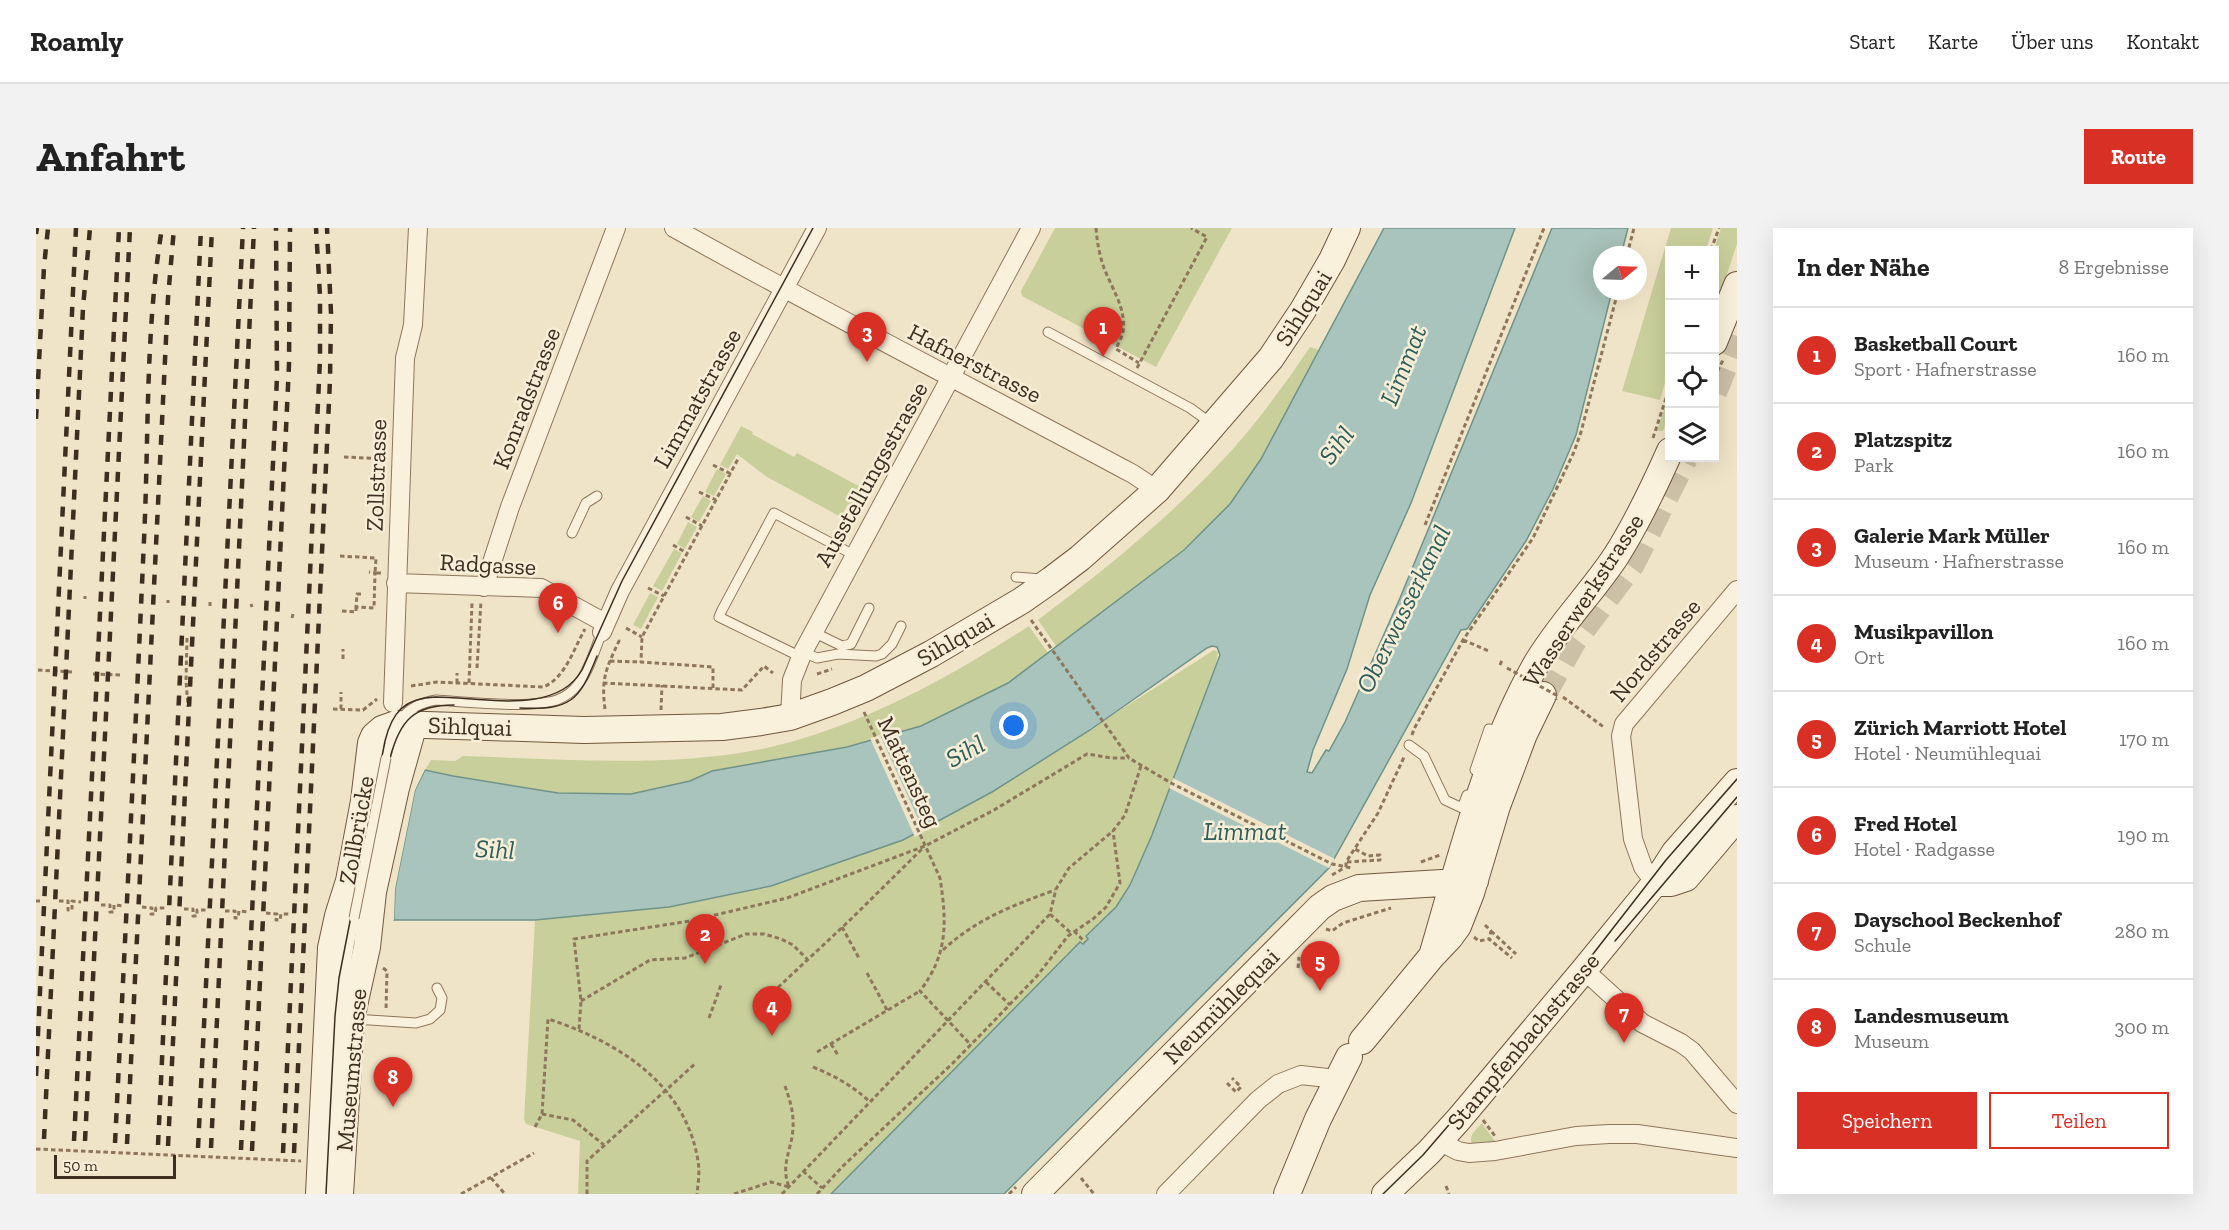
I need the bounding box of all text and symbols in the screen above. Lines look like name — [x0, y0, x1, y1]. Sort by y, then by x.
text: Roamly — [30, 25, 123, 58]
text: Start — [1849, 29, 1895, 54]
text: Karte — [1928, 29, 1978, 54]
text: Über uns — [2011, 29, 2093, 54]
text: Kontakt — [2126, 29, 2199, 54]
button: Route — [2084, 129, 2193, 184]
text: Anfahrt — [36, 131, 185, 182]
north arrow — [1593, 246, 1647, 300]
map controls — [1665, 246, 1719, 462]
button: + — [1665, 246, 1719, 300]
text: In der Nähe — [1797, 251, 1929, 283]
text: 8 Ergebnisse — [2059, 255, 2169, 279]
street label: Sihlquai — [1268, 264, 1338, 351]
button: − — [1665, 300, 1719, 354]
pin: 1 — [1084, 308, 1122, 357]
pin: 3 — [848, 312, 886, 362]
street label: Hafnerstrasse — [904, 317, 1046, 409]
water label: Limmat — [1373, 320, 1433, 410]
street label: Konradstrasse — [486, 323, 566, 473]
street label: Limmatstrasse — [647, 323, 747, 473]
text: Basketball Court — [1854, 330, 2017, 357]
text: 1 — [1812, 343, 1821, 367]
text: 160 m — [2117, 343, 2169, 367]
button: locate — [1665, 354, 1719, 408]
text: Sport · Hafnerstrasse — [1854, 357, 2037, 381]
street label: Ausstellungsstrasse — [808, 377, 934, 571]
button: layers — [1665, 408, 1719, 462]
street label: Zollstrasse — [360, 418, 392, 532]
water label: Sihl — [1311, 420, 1361, 470]
text: Platzspitz — [1854, 426, 1952, 453]
text: 2 — [1811, 439, 1822, 463]
text: 160 m — [2117, 439, 2169, 463]
text: Park — [1854, 453, 1894, 477]
street label: Wasserwerkstrasse — [1516, 508, 1650, 692]
water label: Oberwasserkanal — [1349, 520, 1457, 698]
text: Galerie Mark Müller — [1854, 522, 2050, 549]
text: 3 — [1811, 535, 1822, 559]
text: 160 m — [2117, 535, 2169, 559]
street label: Radgasse — [439, 547, 537, 581]
text: Museum · Hafnerstrasse — [1854, 549, 2064, 573]
pin: 6 — [538, 584, 578, 633]
street label: Nordstrasse — [1603, 592, 1707, 708]
street label: Sihlquai — [911, 605, 999, 673]
text: Musikpavillon — [1854, 618, 1994, 645]
text: 4 — [1811, 631, 1822, 655]
text: 160 m — [2117, 631, 2169, 655]
text: Ort — [1854, 645, 1884, 669]
street label: Sihlquai — [428, 710, 513, 742]
your location — [999, 711, 1028, 740]
street label: Mattensteg — [872, 712, 948, 832]
text: Zürich Marriott Hotel — [1854, 714, 2066, 741]
text: 5 — [1811, 727, 1822, 751]
text: 170 m — [2119, 727, 2169, 751]
water label: Sihl — [940, 728, 990, 774]
text: Hotel · Neumühlequai — [1854, 741, 2041, 765]
street label: Zollbrücke — [332, 773, 380, 887]
text: Fred Hotel — [1854, 810, 1957, 837]
water label: Limmat — [1203, 815, 1287, 847]
text: 6 — [1811, 823, 1822, 847]
text: 190 m — [2117, 823, 2169, 847]
water label: Sihl — [474, 832, 516, 866]
text: Hotel · Radgasse — [1854, 837, 1995, 861]
text: Dayschool Beckenhof — [1854, 906, 2060, 933]
pin: 2 — [686, 914, 724, 964]
text: 7 — [1812, 919, 1821, 943]
text: 280 m — [2115, 919, 2169, 943]
text: Schule — [1854, 933, 1911, 957]
street label: Neumühlequai — [1157, 942, 1285, 1070]
pin: 5 — [1300, 942, 1340, 991]
street label: Stampfenbachstrasse — [1441, 947, 1605, 1135]
pin: 4 — [752, 986, 792, 1036]
street label: Museumstrasse — [329, 987, 373, 1153]
pin: 7 — [1604, 994, 1644, 1043]
text: Landesmuseum — [1854, 1002, 2009, 1029]
text: 8 — [1811, 1015, 1822, 1039]
text: 300 m — [2114, 1015, 2169, 1039]
text: Museum — [1854, 1029, 1929, 1053]
pin: 8 — [374, 1058, 412, 1107]
button: Speichern — [1797, 1092, 1977, 1149]
button: Teilen — [1989, 1092, 2169, 1149]
scale bar — [54, 1152, 176, 1180]
text: 50 m — [63, 1156, 98, 1175]

